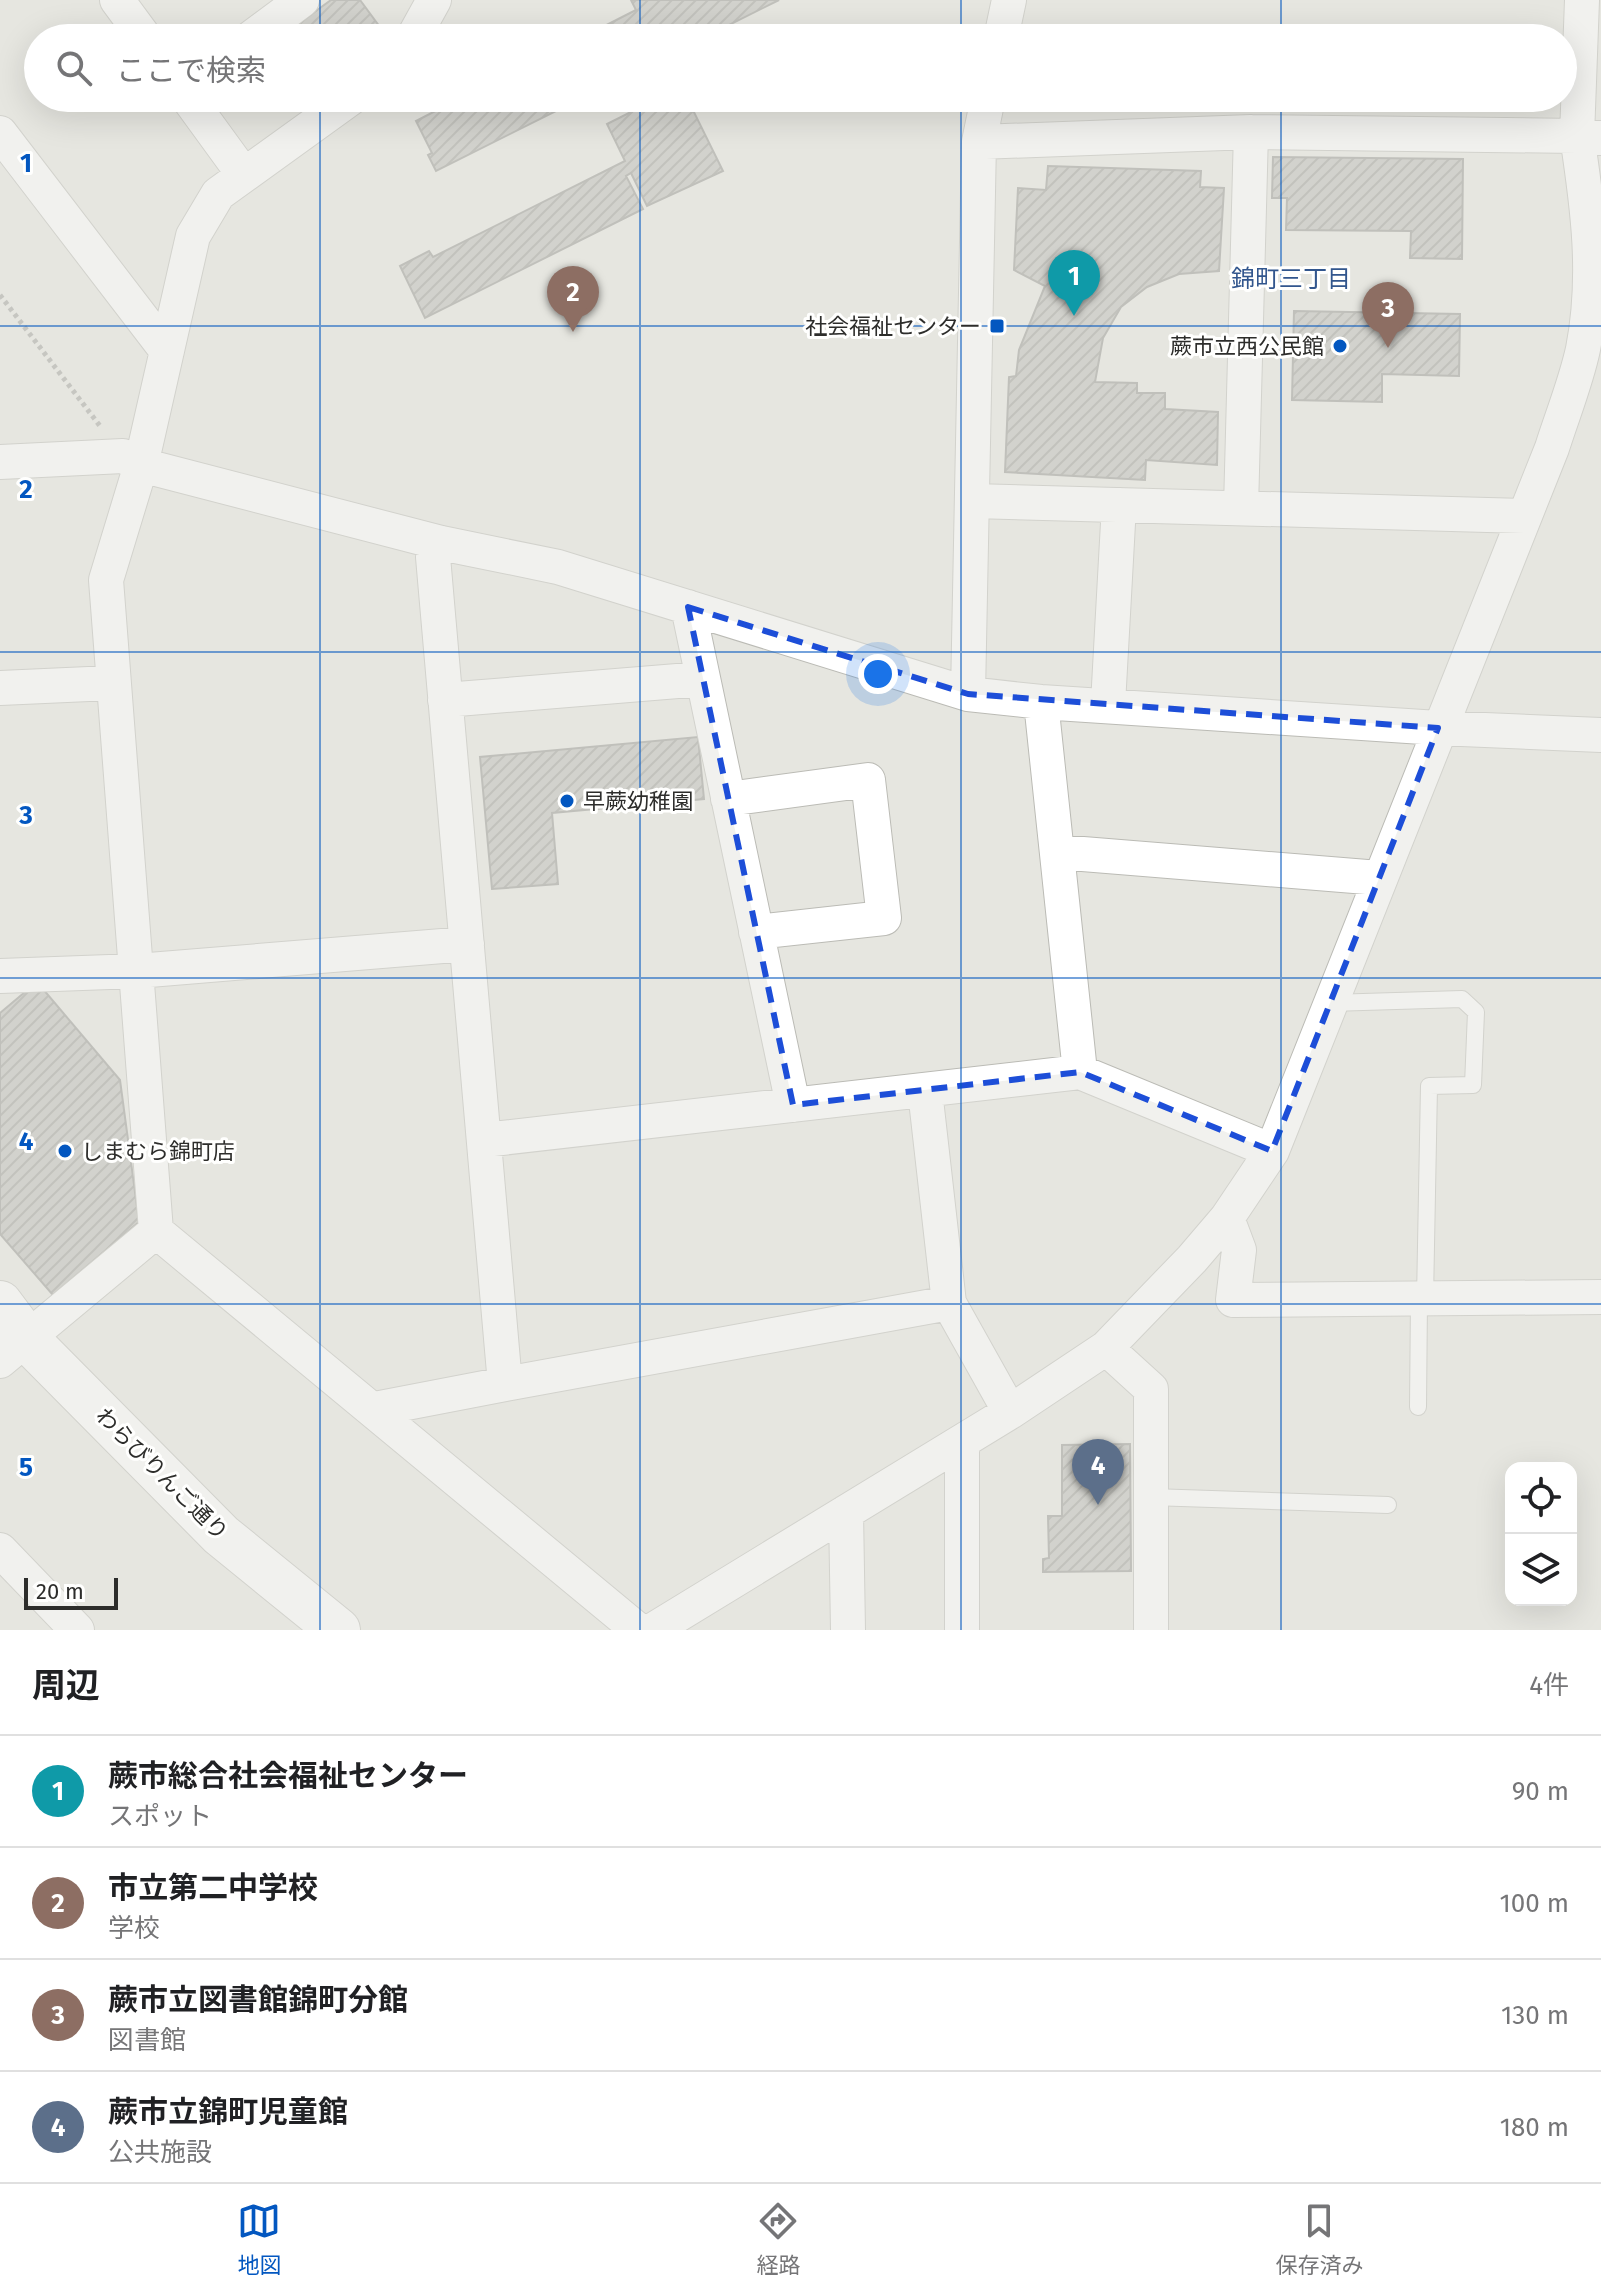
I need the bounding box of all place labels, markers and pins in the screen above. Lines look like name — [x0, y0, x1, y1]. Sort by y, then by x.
pin: 1 — [1048, 250, 1100, 316]
pin: 2 — [547, 266, 599, 332]
pin: 3 — [1362, 282, 1414, 348]
place label: 社会福祉センター — [805, 313, 981, 340]
marker: 社会福祉センター — [988, 317, 1006, 335]
place label: 蕨市立西公民館 — [1170, 333, 1324, 360]
marker: 蕨市立西公民館 — [1331, 337, 1349, 355]
place label: 早蕨幼稚園 — [583, 788, 693, 815]
marker: 早蕨幼稚園 — [558, 792, 576, 810]
place label: しまむら錦町店 — [81, 1138, 235, 1165]
marker: しまむら錦町店 — [56, 1142, 74, 1160]
pin: 4 — [1072, 1439, 1124, 1505]

